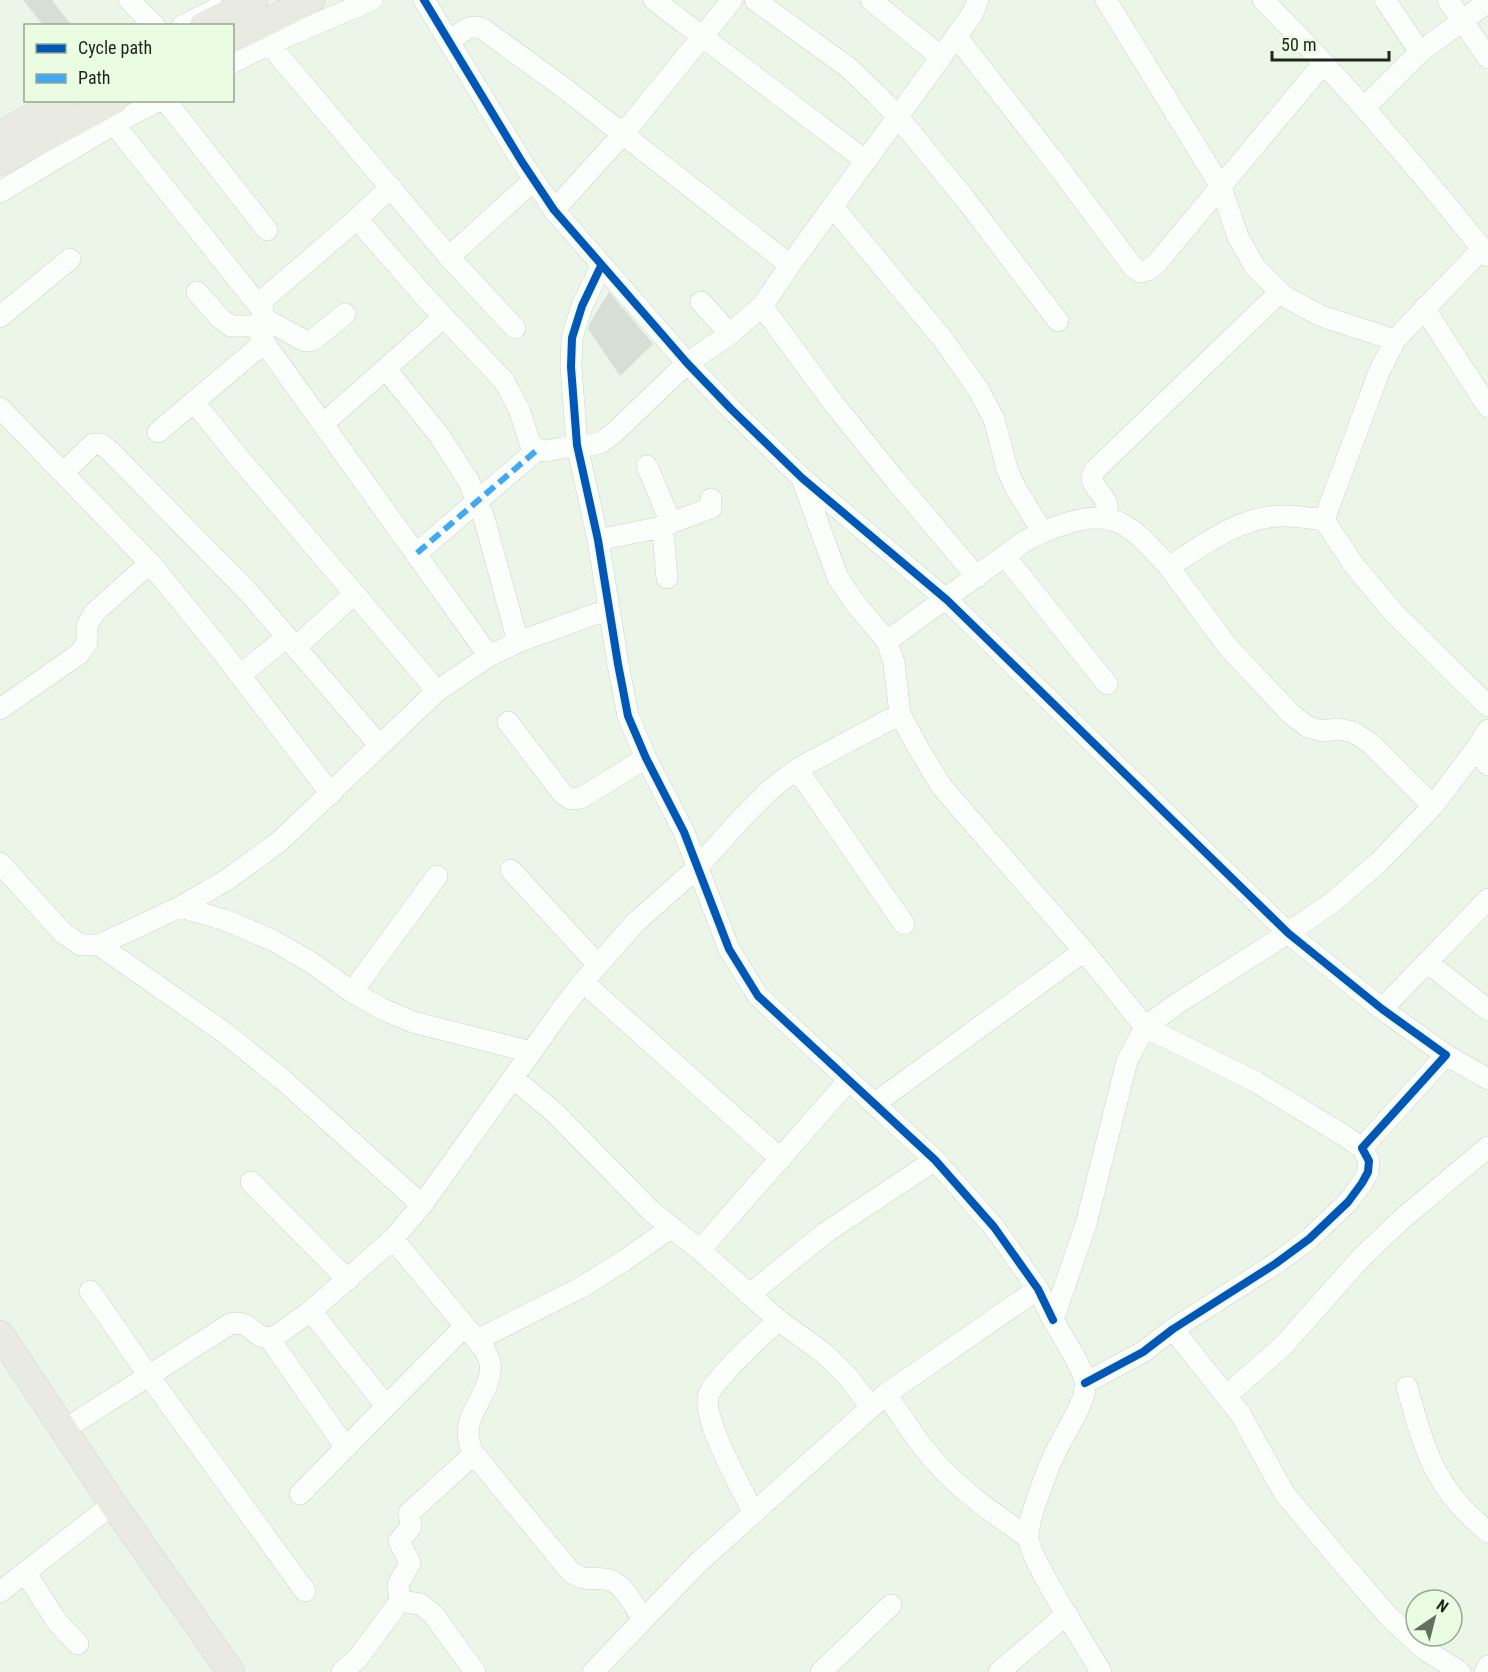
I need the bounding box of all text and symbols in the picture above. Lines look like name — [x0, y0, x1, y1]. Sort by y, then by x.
legend — [24, 24, 234, 102]
scale bar — [1272, 24, 1389, 62]
text: 50 m — [1281, 34, 1316, 55]
text: Cycle path — [78, 37, 152, 58]
text: Path — [78, 67, 111, 88]
north arrow — [1404, 1588, 1464, 1648]
text: N — [1433, 1596, 1452, 1617]

